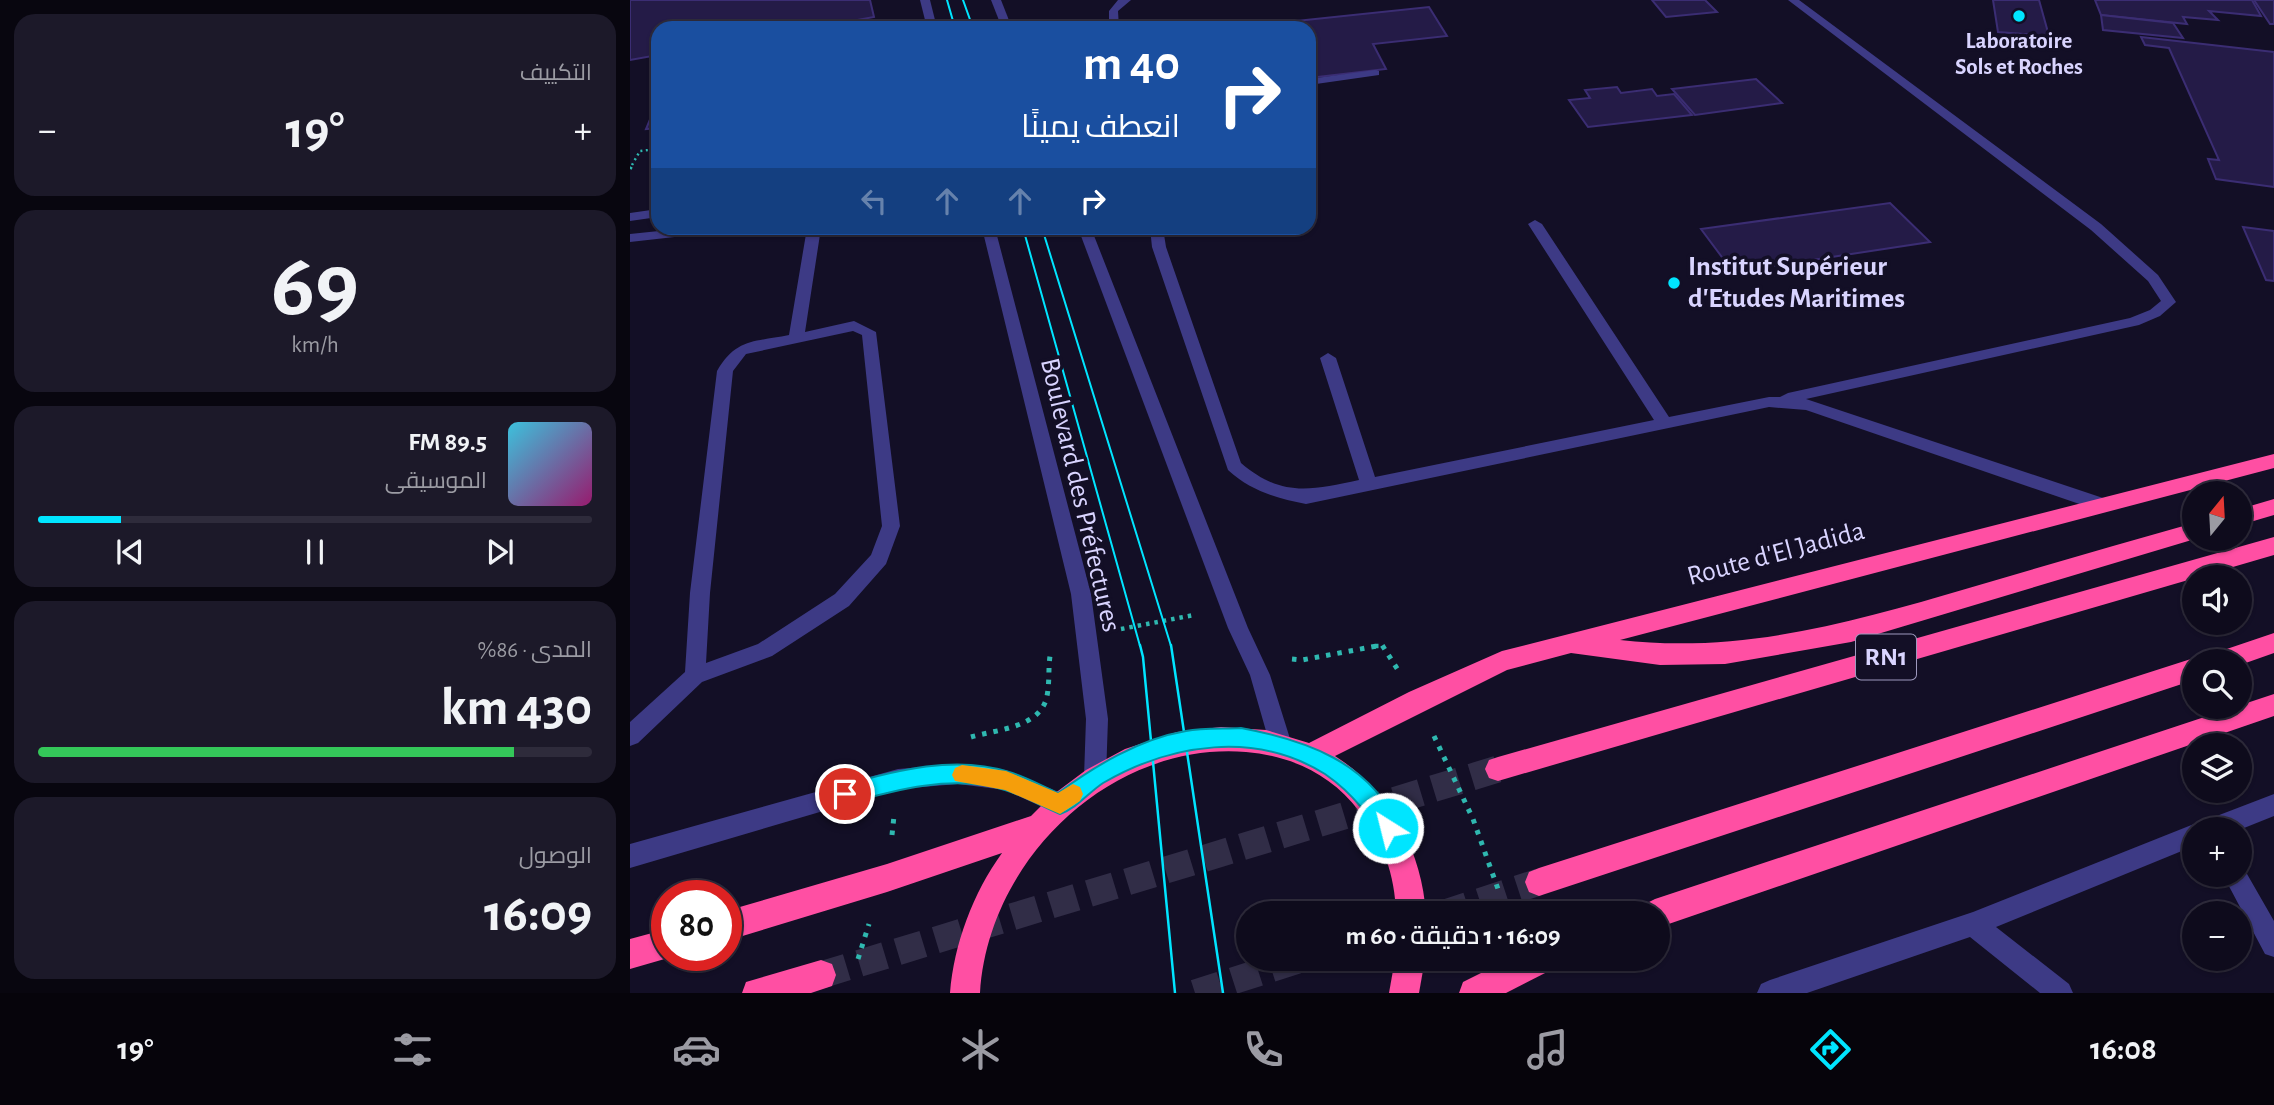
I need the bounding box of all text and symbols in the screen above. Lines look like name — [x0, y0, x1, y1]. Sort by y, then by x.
marker: Laboratoire Sols et Roches — [2011, 8, 2027, 24]
place label: Laboratoire Sols et Roches — [1955, 30, 2083, 79]
text: 40 m — [1083, 40, 1180, 89]
icon: right — [1204, 49, 1295, 140]
text: التكييف — [520, 62, 592, 85]
text: 19° — [285, 105, 345, 157]
text: انعطف يمينًا — [1021, 111, 1180, 143]
text: − — [38, 112, 56, 150]
text: + — [574, 112, 592, 150]
icon: left — [855, 182, 893, 220]
icon: ahead — [928, 182, 966, 220]
icon: ahead — [1001, 182, 1039, 220]
icon: right — [1074, 182, 1112, 220]
text: 69 — [271, 241, 359, 332]
place label: Institut Supérieur d'Etudes Maritimes — [1688, 253, 1905, 313]
marker: Institut Supérieur d'Etudes Maritimes — [1666, 275, 1682, 291]
text: km/h — [291, 334, 339, 357]
street label: Boulevard des Préfectures — [1035, 355, 1125, 635]
text: 89.5 FM — [408, 429, 487, 455]
text: الموسيقى — [385, 470, 487, 493]
north arrow — [2182, 481, 2252, 551]
map controls — [2182, 481, 2252, 971]
street label: Route d'El Jadida — [1684, 517, 1868, 591]
icon: previous — [111, 533, 149, 571]
icon: pause — [296, 533, 334, 571]
icon: next — [481, 533, 519, 571]
button: sound — [2182, 565, 2252, 635]
road number: RN1 — [1856, 635, 1916, 680]
text: المدى · 86% — [478, 639, 592, 662]
button: search — [2182, 649, 2252, 719]
text: 430 km — [441, 682, 592, 734]
button: layers — [2182, 733, 2252, 803]
pin — [815, 764, 875, 824]
icon: arrive — [826, 775, 864, 813]
position arrow — [1351, 791, 1425, 865]
button: + — [2182, 817, 2252, 887]
text: الوصول — [519, 845, 592, 868]
speed limit sign: 80 — [651, 880, 742, 971]
text: 16:09 — [484, 888, 592, 940]
button: − — [2182, 901, 2252, 971]
text: 16:09 · 1 دقيقة · 60 m — [1345, 923, 1561, 949]
icon: filters — [388, 1025, 437, 1074]
icon: car — [672, 1025, 721, 1074]
icon: climate — [956, 1025, 1005, 1074]
icon: phone — [1239, 1025, 1288, 1074]
icon: music — [1523, 1025, 1572, 1074]
icon: directions — [1806, 1025, 1855, 1074]
text: 19° — [117, 1033, 154, 1065]
text: 16:08 — [2090, 1033, 2157, 1065]

